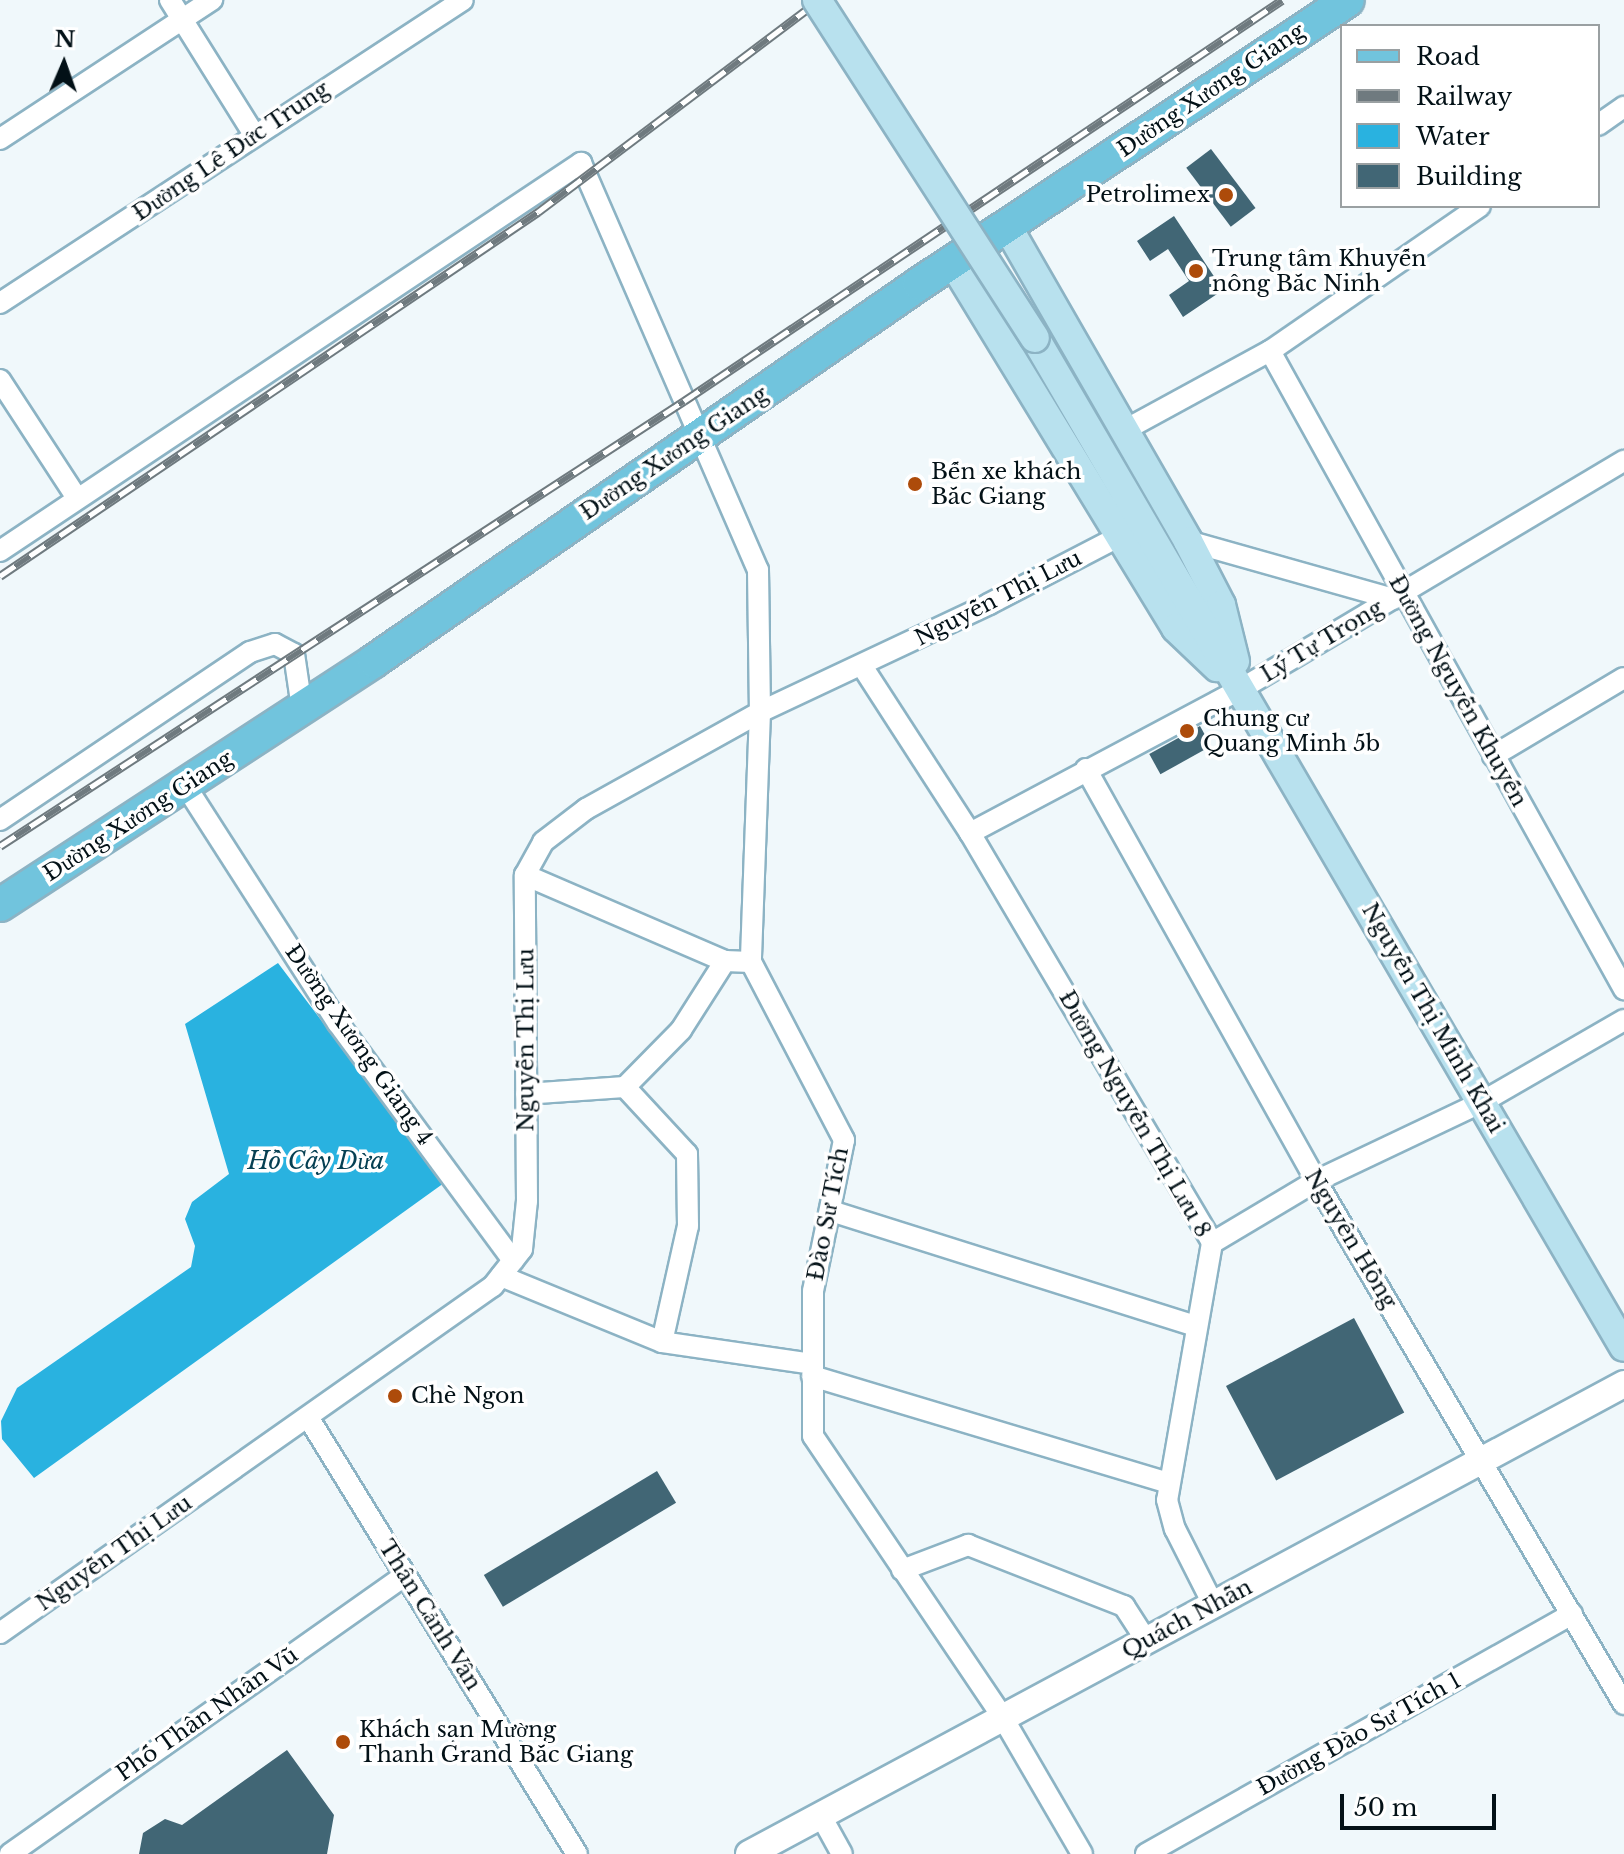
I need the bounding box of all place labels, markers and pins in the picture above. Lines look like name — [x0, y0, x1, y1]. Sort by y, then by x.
place label: Petrolimex — [1086, 182, 1210, 208]
marker: Petrolimex — [1217, 186, 1235, 204]
place label: Trung tâm Khuyến nông Bắc Ninh — [1212, 245, 1427, 296]
marker: Trung tâm Khuyến nông Bắc Ninh — [1187, 262, 1205, 280]
place label: Bến xe khách Bắc Giang — [931, 458, 1082, 510]
marker: Bến xe khách Bắc Giang — [906, 475, 924, 493]
place label: Chung cư Quang Minh 5b — [1203, 705, 1380, 756]
marker: Chung cư Quang Minh 5b — [1178, 722, 1196, 740]
place label: Chè Ngon — [411, 1383, 524, 1409]
marker: Chè Ngon — [386, 1387, 404, 1405]
place label: Khách sạn Mường Thanh Grand Bắc Giang — [359, 1716, 633, 1768]
marker: Khách sạn Mường Thanh Grand Bắc Giang — [334, 1733, 352, 1751]

